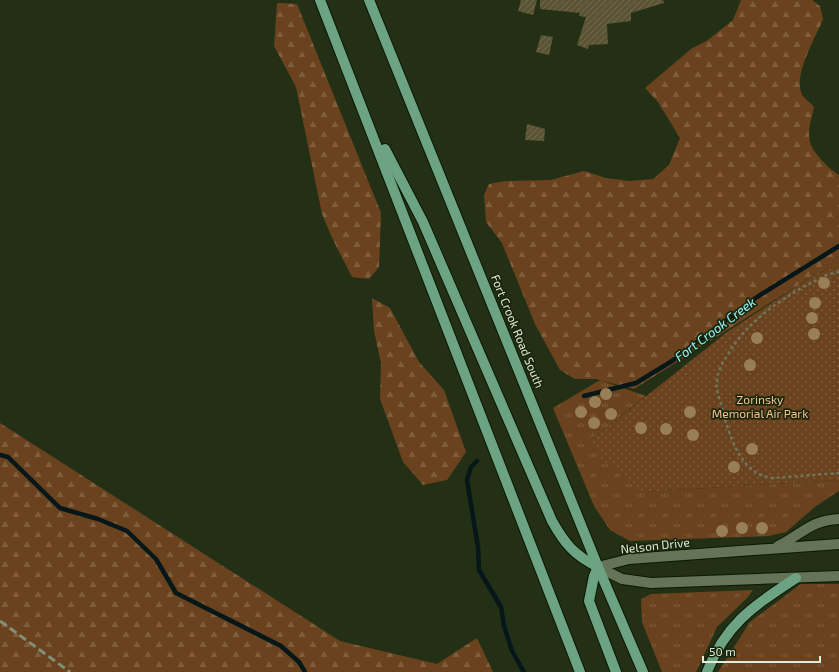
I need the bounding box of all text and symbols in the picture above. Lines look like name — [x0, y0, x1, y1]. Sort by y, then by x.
street label: Fort Crook Road South — [489, 272, 547, 390]
water label: Fort Crook Creek — [671, 293, 759, 365]
park label: Zorinsky Memorial Air Park — [712, 392, 808, 420]
street label: Nelson Drive — [620, 534, 690, 556]
scale bar — [703, 638, 820, 664]
text: 50 m — [709, 644, 736, 658]

